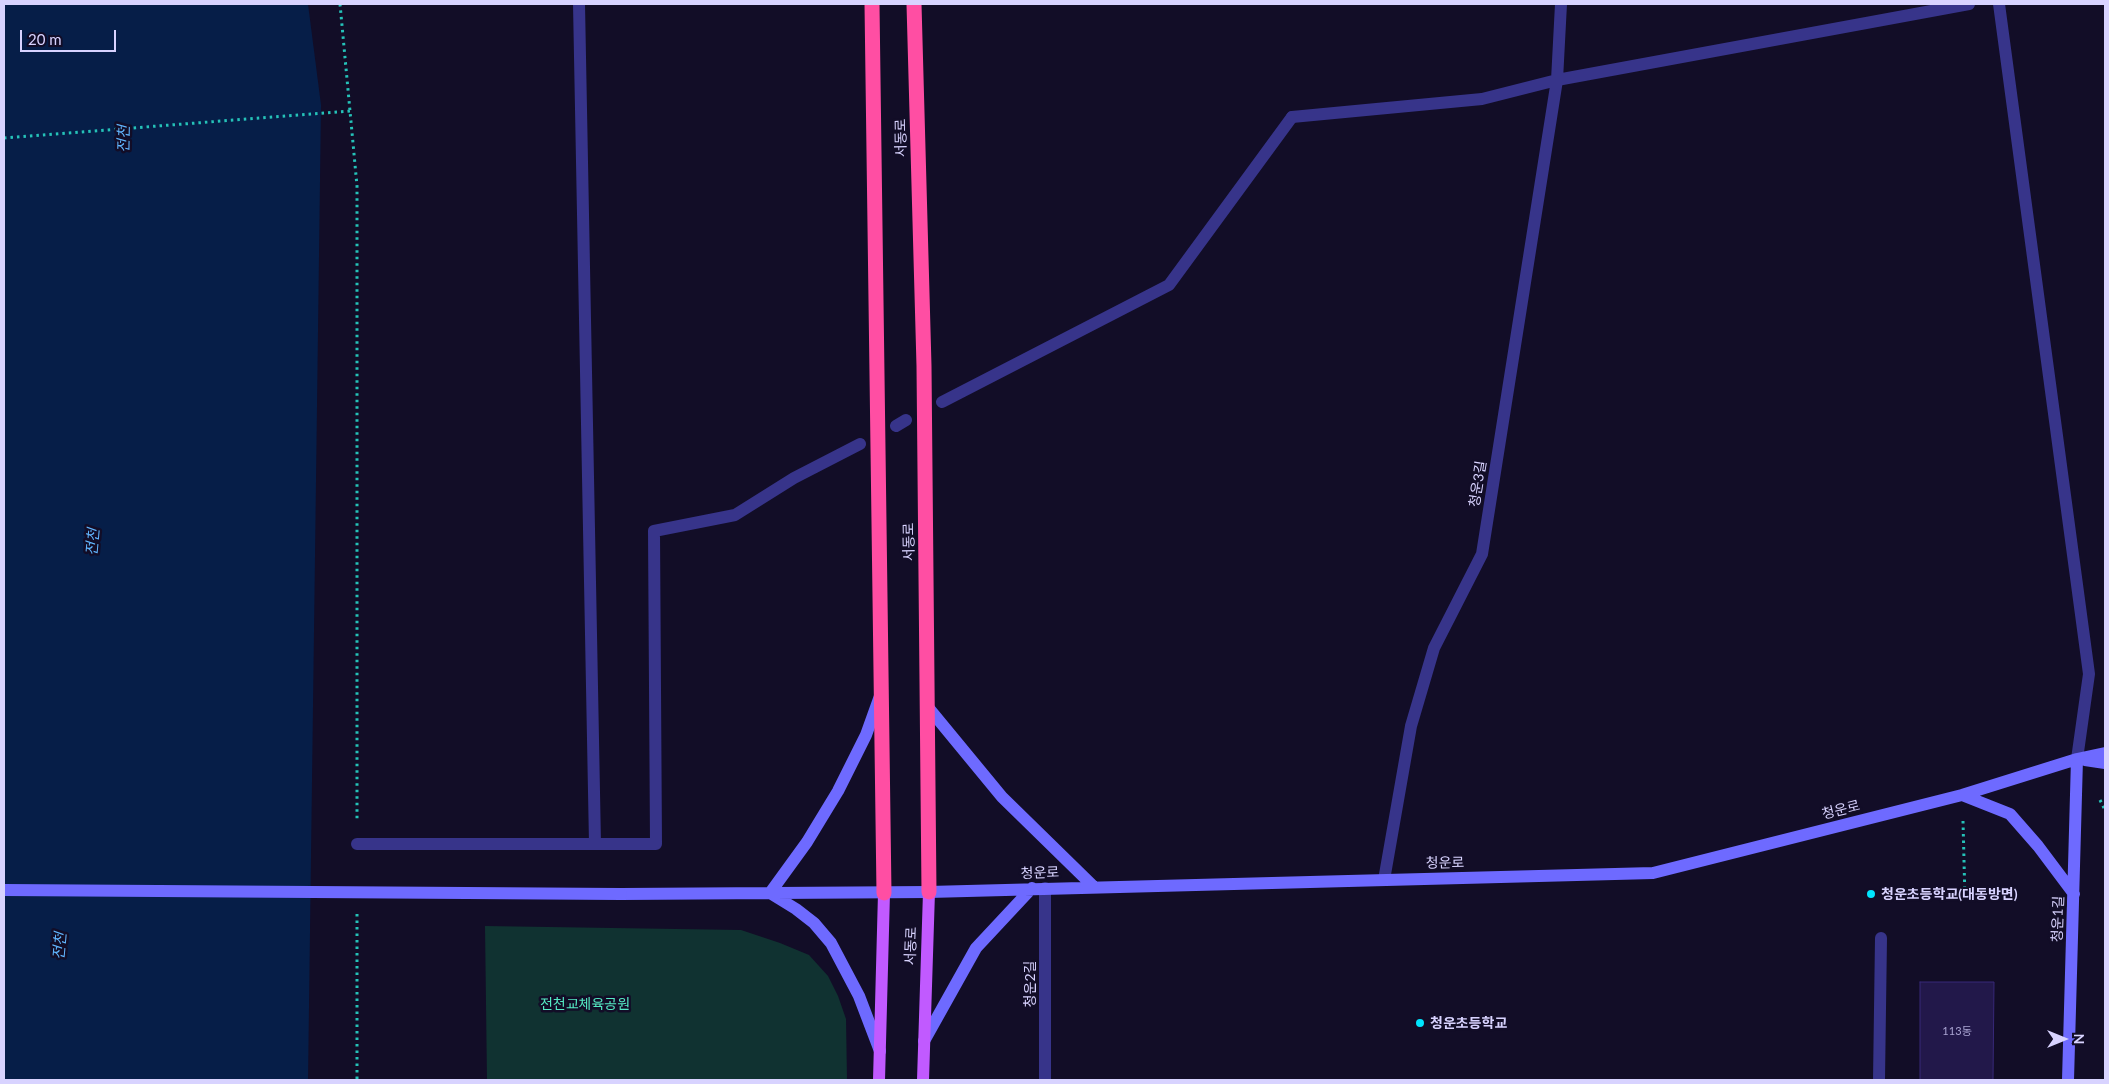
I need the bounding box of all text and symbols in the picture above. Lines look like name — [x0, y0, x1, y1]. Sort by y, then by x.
scale bar — [22, 20, 119, 52]
text: 20 m — [28, 30, 62, 48]
street label: 서동로 — [892, 119, 910, 157]
water label: 전천 — [115, 125, 133, 153]
street label: 청운3길 — [1466, 460, 1490, 508]
street label: 서동로 — [900, 523, 918, 561]
water label: 전천 — [83, 527, 103, 557]
street label: 청운로 — [1820, 797, 1862, 823]
street label: 청운로 — [1426, 854, 1464, 872]
street label: 청운로 — [1020, 864, 1060, 882]
place label: 청운초등학교(대동방면) — [1881, 886, 2017, 902]
marker: 청운초등학교(대동방면) — [1865, 888, 1877, 900]
street label: 청운1길 — [2049, 895, 2067, 943]
street label: 서동로 — [902, 926, 920, 966]
water label: 전천 — [50, 931, 70, 961]
street label: 청운2길 — [1022, 961, 1038, 1007]
park label: 전천교체육공원 — [540, 996, 630, 1012]
north arrow — [2039, 1014, 2089, 1064]
place label: 청운초등학교 — [1430, 1015, 1507, 1031]
marker: 청운초등학교 — [1414, 1017, 1426, 1029]
house number: 113동 — [1942, 1024, 1972, 1038]
text: N — [2071, 1034, 2088, 1044]

